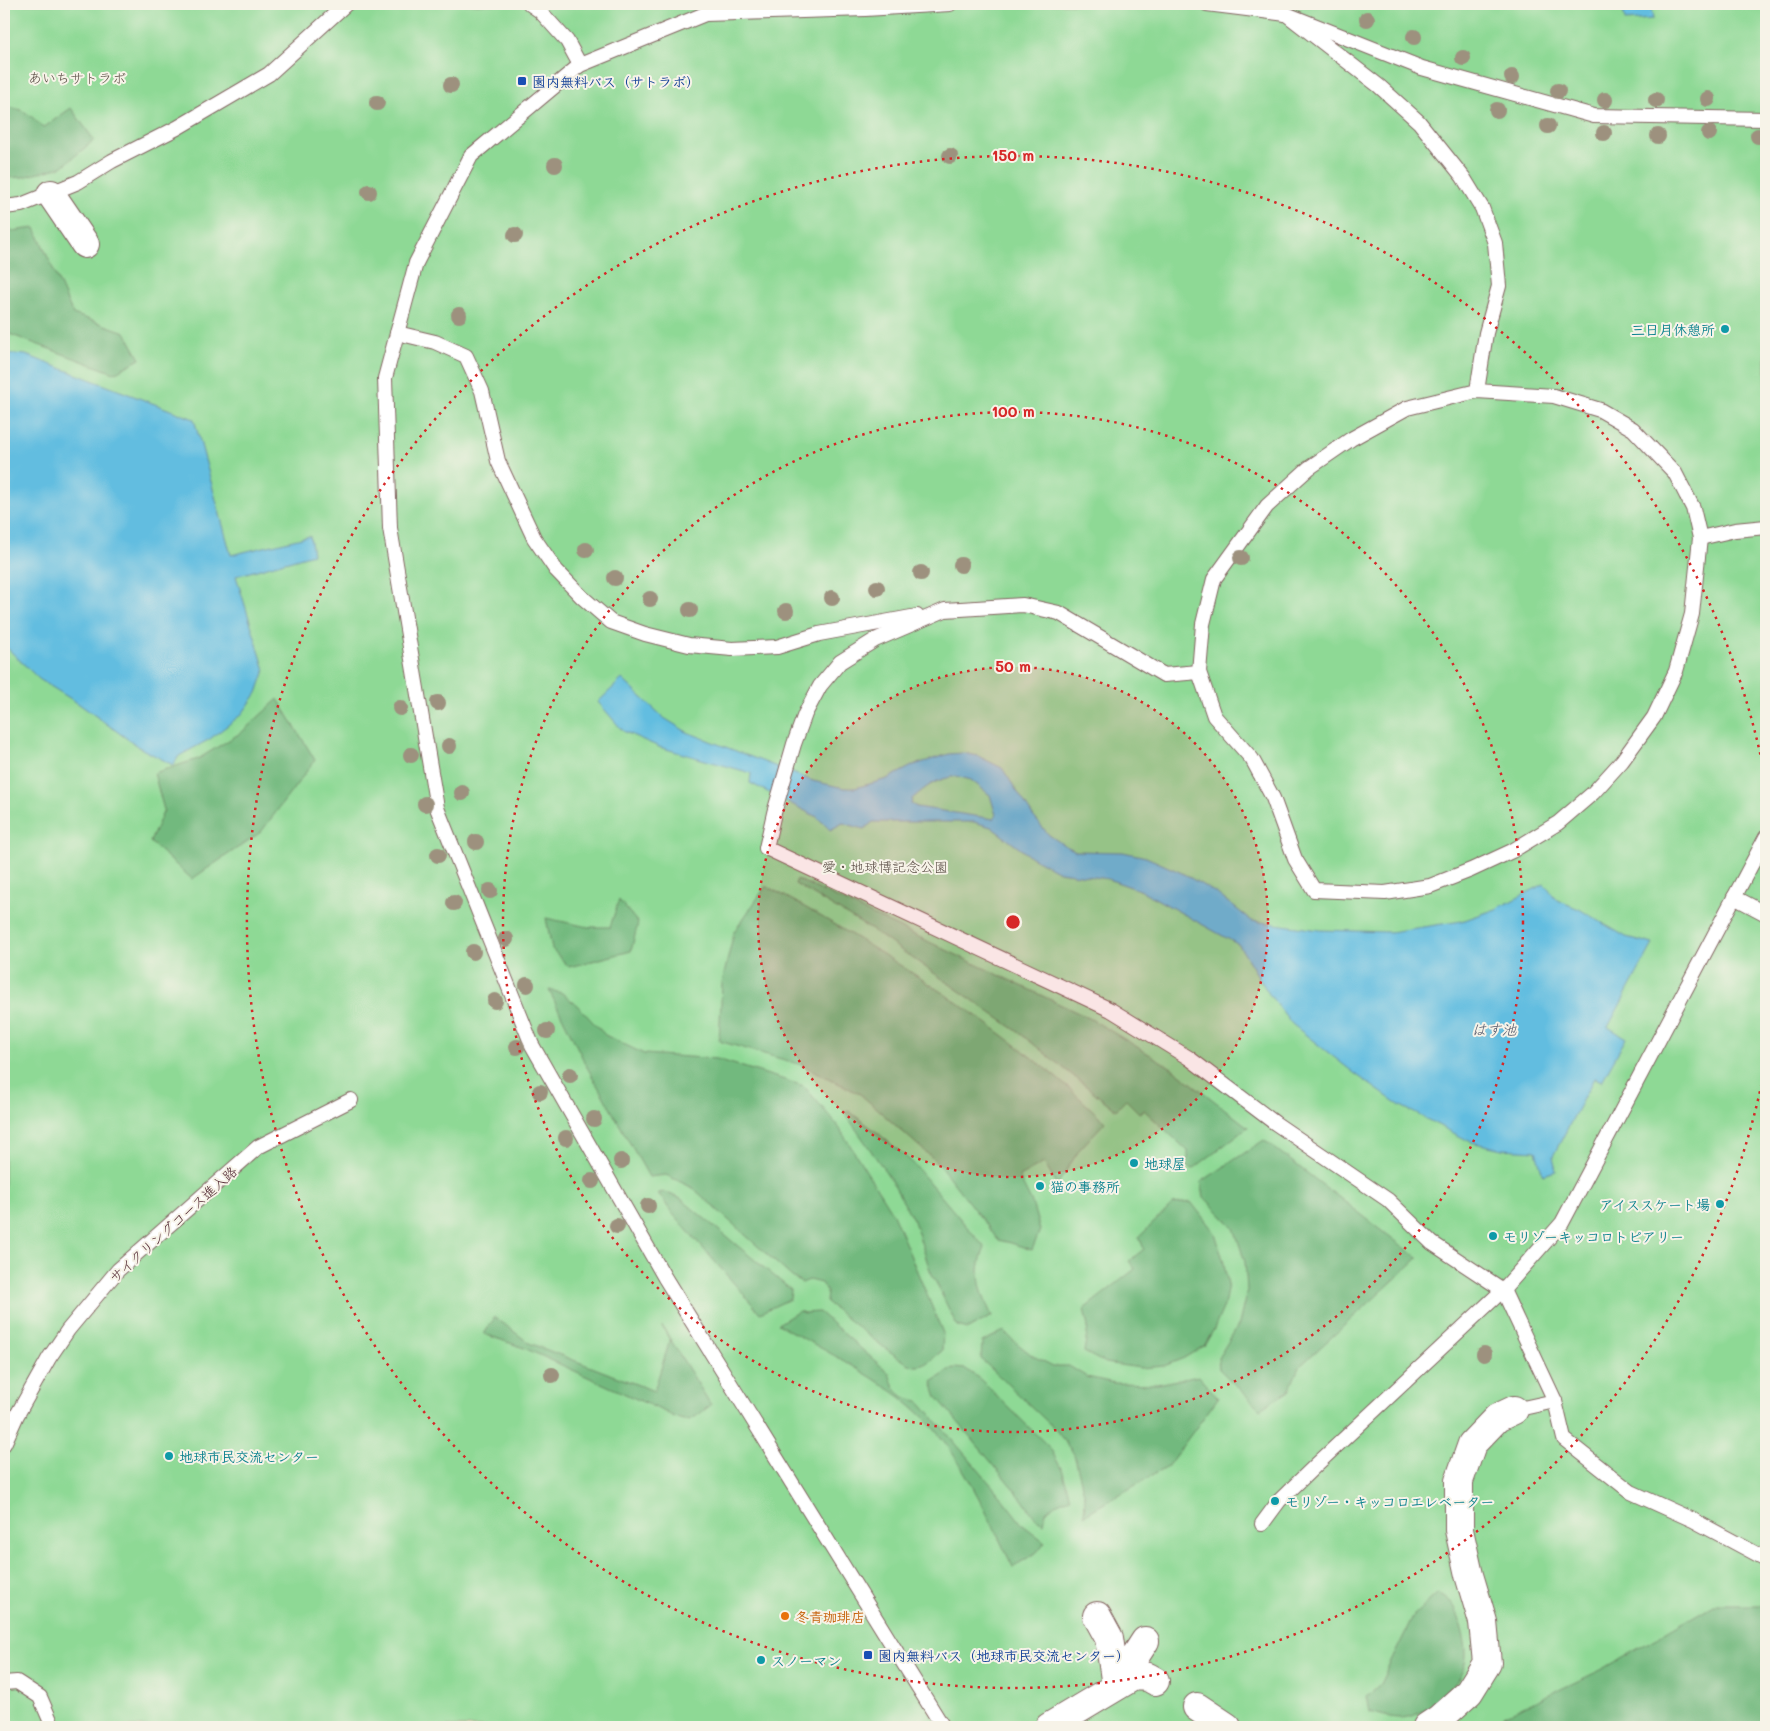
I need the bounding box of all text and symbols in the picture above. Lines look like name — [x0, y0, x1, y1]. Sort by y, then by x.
park label: あいちサトラボ — [28, 68, 126, 87]
place label: 園内無料バス（サトラボ） — [532, 72, 700, 91]
marker: 園内無料バス（サトラボ） — [516, 75, 528, 87]
text: 150 m — [992, 145, 1034, 165]
place label: 三日月休憩所 — [1631, 320, 1715, 339]
marker: 三日月休憩所 — [1719, 323, 1731, 335]
text: 100 m — [991, 401, 1035, 421]
text: 50 m — [995, 656, 1031, 676]
park label: 愛・地球博記念公園 — [822, 857, 948, 876]
centre of rings — [1004, 913, 1022, 931]
water label: はす池 — [1471, 1019, 1517, 1039]
place label: 地球屋 — [1144, 1154, 1186, 1173]
marker: 地球屋 — [1128, 1157, 1140, 1169]
street label: サイクリングコース進入路 — [105, 1161, 241, 1287]
place label: 猫の事務所 — [1050, 1177, 1120, 1196]
marker: 猫の事務所 — [1034, 1180, 1046, 1192]
place label: アイススケート場 — [1599, 1195, 1710, 1214]
marker: アイススケート場 — [1714, 1198, 1726, 1210]
place label: モリゾーキッコロトピアリー — [1503, 1227, 1684, 1246]
marker: モリゾーキッコロトピアリー — [1487, 1230, 1499, 1242]
place label: 地球市民交流センター — [179, 1447, 319, 1466]
marker: 地球市民交流センター — [163, 1450, 175, 1462]
place label: モリゾー・キッコロエレベーター — [1285, 1492, 1494, 1511]
marker: モリゾー・キッコロエレベーター — [1269, 1495, 1281, 1507]
place label: 冬青珈琲店 — [795, 1607, 865, 1626]
marker: 冬青珈琲店 — [779, 1610, 791, 1622]
place label: 園内無料バス（地球市民交流センター） — [878, 1646, 1130, 1665]
marker: 園内無料バス（地球市民交流センター） — [862, 1649, 874, 1661]
place label: スノーマン — [771, 1651, 842, 1670]
marker: スノーマン — [755, 1654, 767, 1666]

